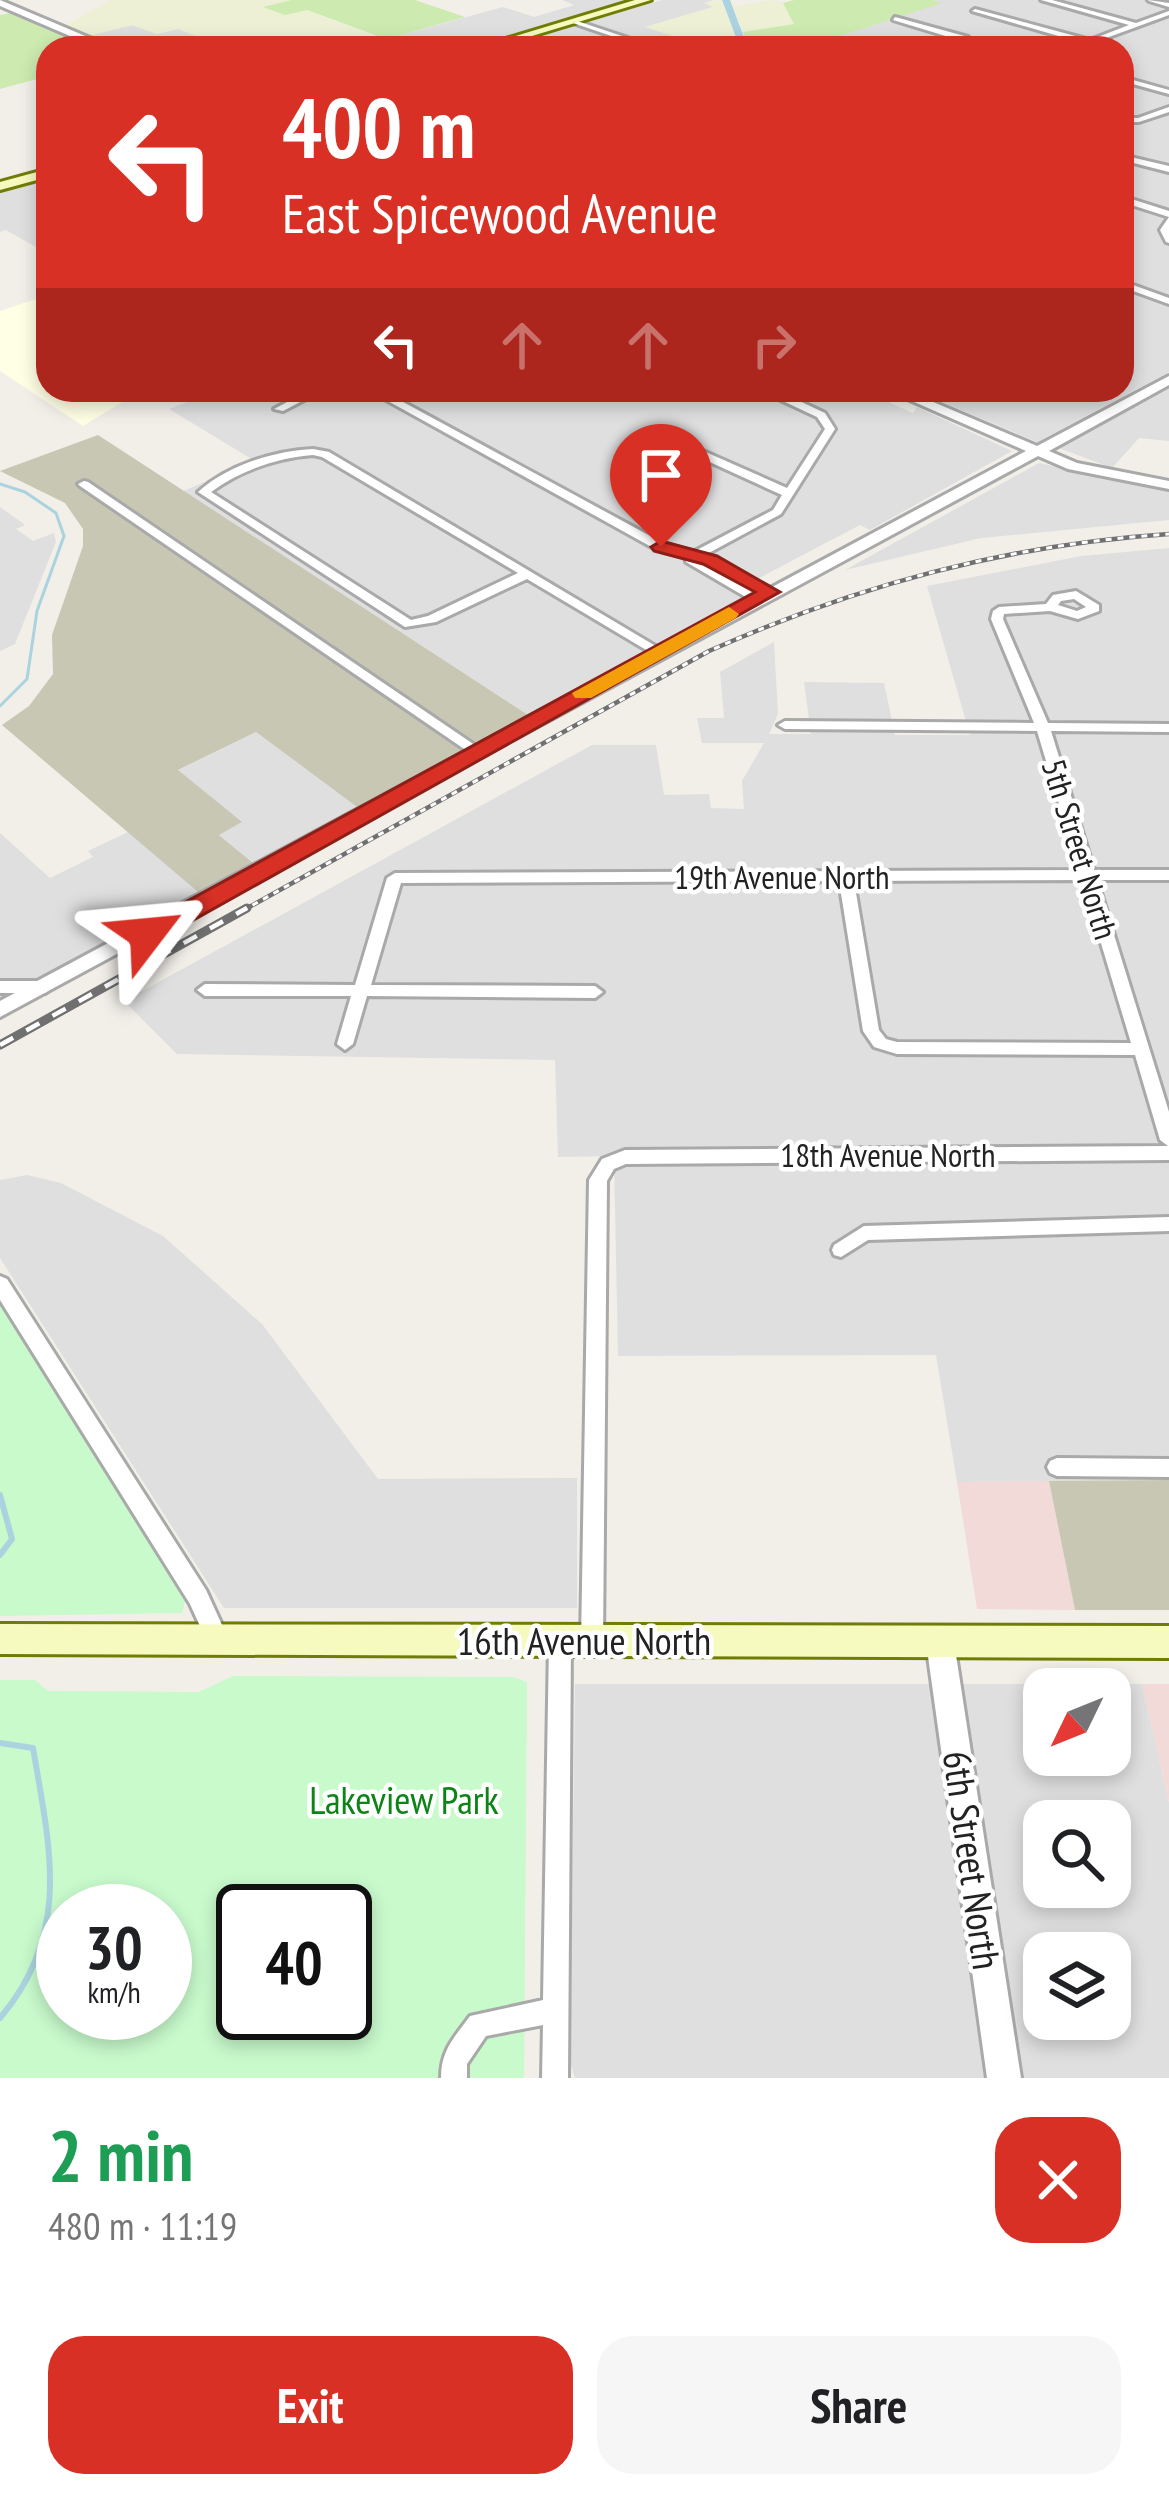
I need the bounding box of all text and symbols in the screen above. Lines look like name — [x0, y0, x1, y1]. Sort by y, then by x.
text: 400 m — [282, 72, 475, 181]
icon: left — [84, 84, 240, 240]
text: East Spicewood Avenue — [282, 178, 718, 248]
icon: left — [363, 312, 429, 378]
icon: ahead — [489, 312, 555, 378]
icon: ahead — [615, 312, 681, 378]
icon: right — [741, 312, 807, 378]
pin — [610, 424, 712, 547]
icon: arrive — [628, 442, 694, 508]
street label: 5th Street North — [1033, 754, 1128, 944]
street label: 19th Avenue North — [674, 855, 890, 898]
position arrow — [84, 871, 210, 997]
street label: 18th Avenue North — [780, 1133, 996, 1176]
street label: 16th Avenue North — [457, 1615, 711, 1666]
north arrow — [1023, 1668, 1131, 1776]
map controls — [1023, 1668, 1131, 2040]
street label: 6th Street North — [932, 1747, 1013, 1972]
park label: Lakeview Park — [309, 1774, 499, 1825]
button: search — [1023, 1800, 1131, 1908]
speed limit sign: 40 — [216, 1884, 372, 2040]
text: 30 — [85, 1908, 143, 1986]
button: layers — [1023, 1932, 1131, 2040]
text: km/h — [87, 1972, 141, 2011]
text: 2 min — [48, 2108, 193, 2201]
button: close — [995, 2117, 1121, 2243]
text: 480 m · 11:19 — [48, 2200, 237, 2251]
button: Exit — [48, 2336, 573, 2474]
button: Share — [597, 2336, 1121, 2474]

